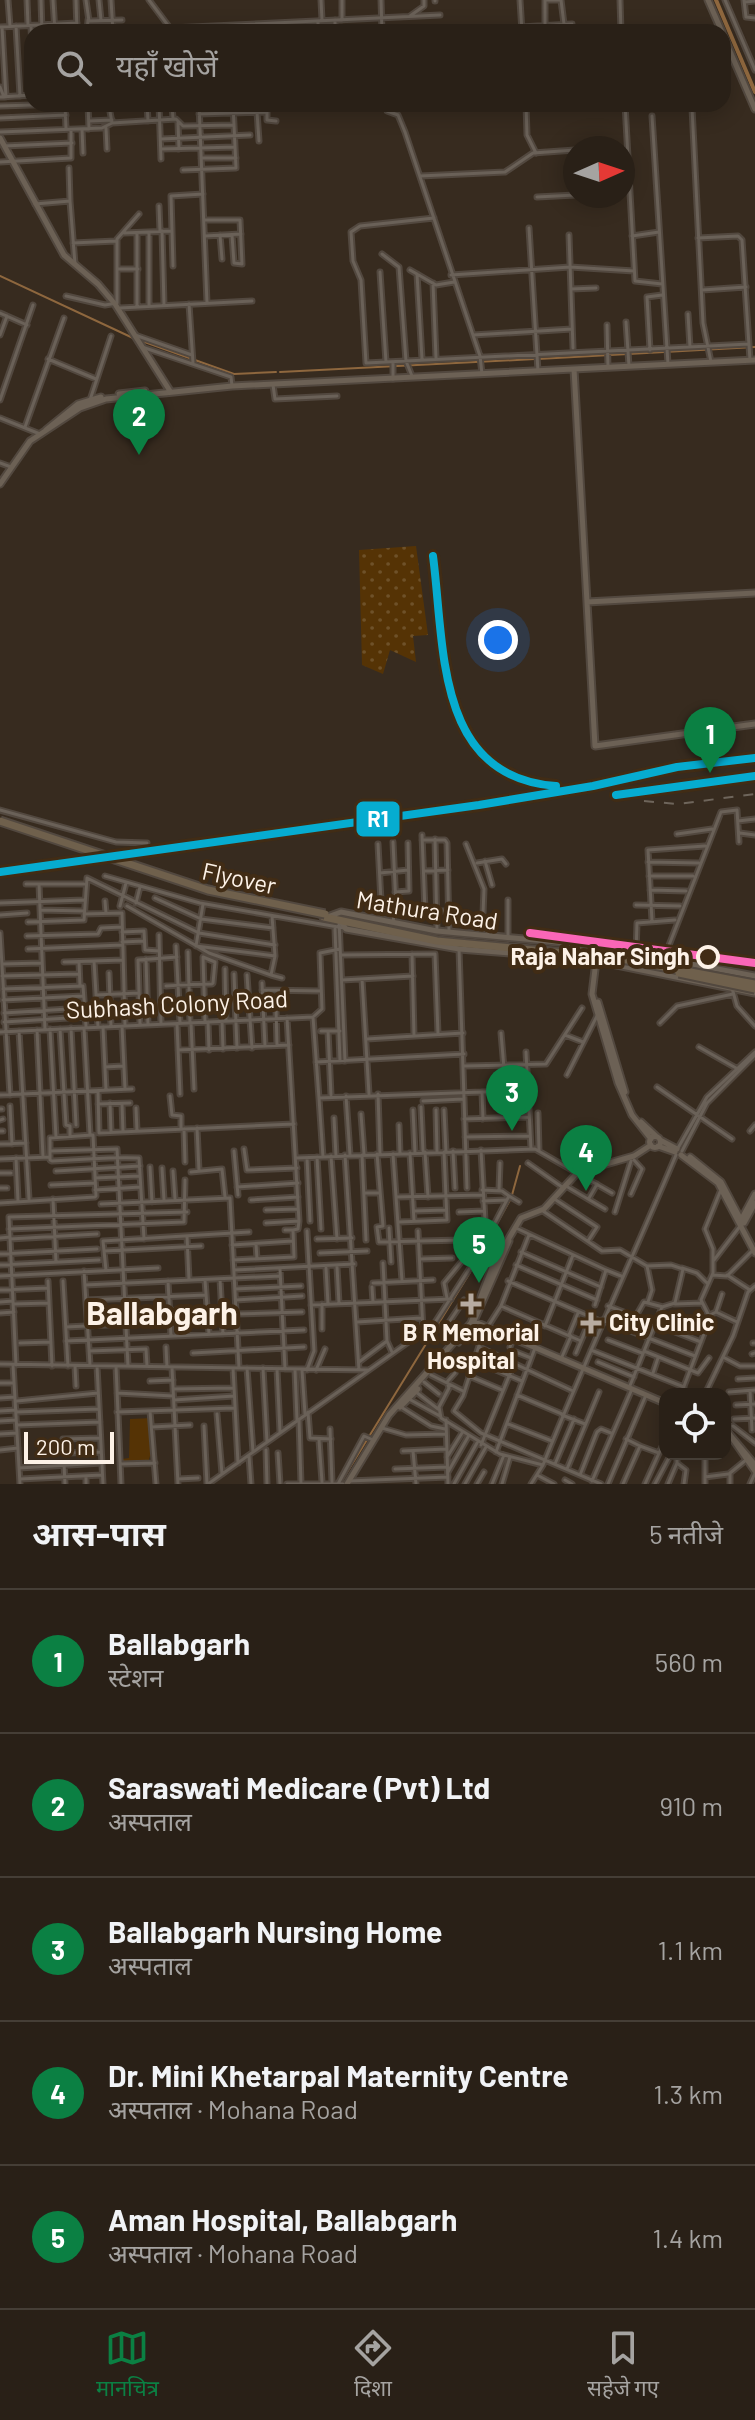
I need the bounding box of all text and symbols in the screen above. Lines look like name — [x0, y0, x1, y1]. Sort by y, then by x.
search box — [24, 24, 731, 112]
icon: search — [52, 46, 96, 90]
text: यहाँ खोजें — [116, 47, 218, 83]
north arrow — [563, 136, 635, 208]
pin: 2 — [113, 389, 165, 455]
your location — [478, 620, 518, 660]
pin: 1 — [684, 707, 736, 773]
line badge: R1 — [355, 800, 401, 838]
text: R1 — [367, 805, 389, 831]
street label: Flyover — [200, 856, 279, 900]
street label: Mathura Road — [355, 884, 500, 935]
place label: Raja Nahar Singh — [511, 941, 690, 970]
marker: Raja Nahar Singh — [697, 946, 719, 968]
street label: Subhash Colony Road — [65, 983, 289, 1024]
pin: 3 — [486, 1065, 538, 1131]
pin: 4 — [560, 1125, 612, 1191]
pin: 5 — [453, 1217, 505, 1283]
district label: Ballabgarh — [86, 1293, 238, 1331]
marker: B R Memorial Hospital — [460, 1293, 482, 1315]
place label: City Clinic — [609, 1307, 715, 1336]
marker: City Clinic — [580, 1312, 602, 1334]
place label: B R Memorial Hospital — [403, 1317, 539, 1374]
map controls — [659, 1388, 731, 1460]
button: locate — [659, 1388, 731, 1460]
scale bar — [24, 1428, 114, 1464]
text: 200 m — [36, 1433, 95, 1459]
text: आस-पास — [32, 1512, 166, 1553]
text: 5 नतीजे — [649, 1518, 723, 1549]
text: Ballabgarh — [108, 1625, 250, 1661]
text: 1 — [53, 1646, 63, 1677]
text: 560 m — [655, 1646, 723, 1677]
text: स्टेशन — [108, 1661, 163, 1692]
text: Saraswati Medicare (Pvt) Ltd — [108, 1769, 490, 1805]
text: 2 — [51, 1790, 65, 1821]
text: 910 m — [659, 1790, 723, 1821]
text: अस्पताल — [108, 1805, 192, 1836]
text: Ballabgarh Nursing Home — [108, 1913, 442, 1949]
text: 3 — [51, 1934, 65, 1965]
text: 1.1 km — [658, 1934, 723, 1965]
text: अस्पताल — [108, 1949, 192, 1980]
text: Dr. Mini Khetarpal Maternity Centre — [108, 2057, 569, 2093]
text: 4 — [50, 2078, 66, 2109]
text: 1.3 km — [654, 2078, 723, 2109]
text: अस्पताल · Mohana Road — [108, 2093, 358, 2124]
text: Aman Hospital, Ballabgarh — [108, 2201, 457, 2237]
text: 5 — [51, 2222, 65, 2253]
text: 1.4 km — [653, 2222, 723, 2253]
text: अस्पताल · Mohana Road — [108, 2237, 358, 2268]
tab: मानचित्र — [96, 2326, 159, 2405]
tab: दिशा — [351, 2326, 395, 2405]
tab: सहेजे गए — [587, 2326, 659, 2405]

